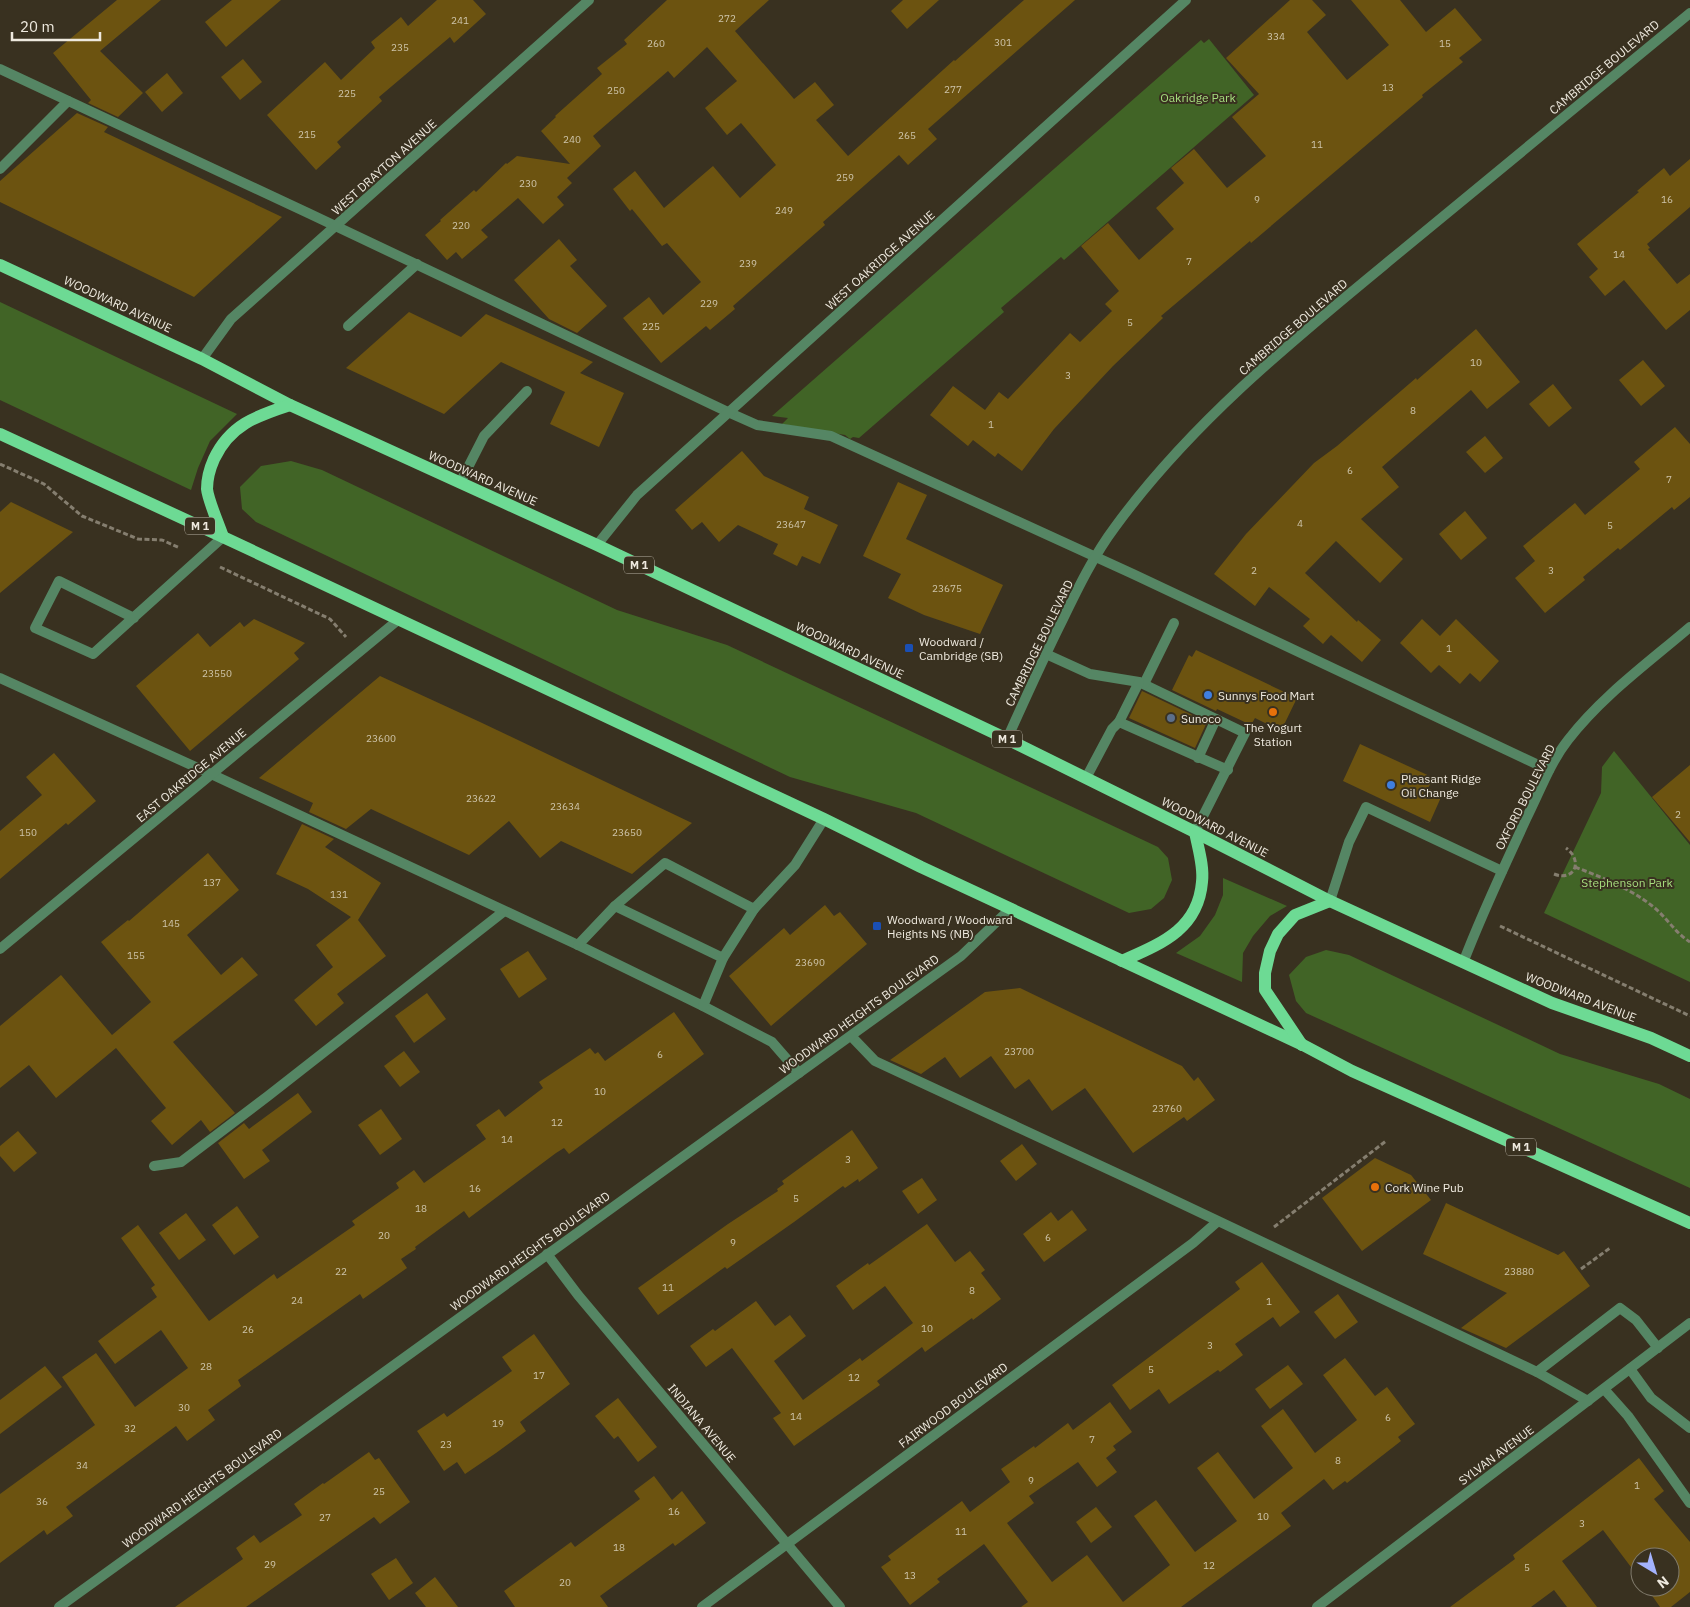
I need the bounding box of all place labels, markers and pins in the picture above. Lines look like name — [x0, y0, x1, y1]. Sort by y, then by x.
place label: Woodward / Cambridge (SB) — [919, 634, 1003, 663]
marker: Woodward / Cambridge (SB) — [903, 642, 915, 654]
place label: Sunnys Food Mart — [1218, 688, 1314, 703]
marker: Sunnys Food Mart — [1202, 689, 1214, 701]
marker: The Yogurt Station — [1267, 706, 1279, 718]
place label: Sunoco — [1181, 711, 1221, 726]
marker: Sunoco — [1165, 712, 1177, 724]
place label: The Yogurt Station — [1244, 720, 1302, 749]
place label: Pleasant Ridge Oil Change — [1401, 771, 1482, 800]
marker: Pleasant Ridge Oil Change — [1385, 779, 1397, 791]
place label: Woodward / Woodward Heights NS (NB) — [887, 912, 1013, 941]
marker: Woodward / Woodward Heights NS (NB) — [871, 920, 883, 932]
place label: Cork Wine Pub — [1385, 1180, 1464, 1195]
marker: Cork Wine Pub — [1369, 1181, 1381, 1193]

